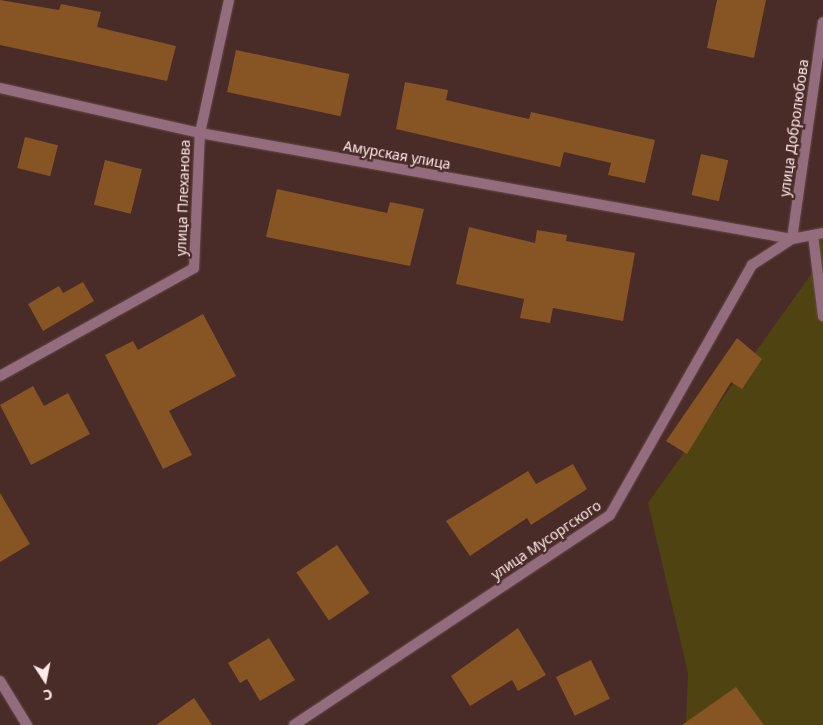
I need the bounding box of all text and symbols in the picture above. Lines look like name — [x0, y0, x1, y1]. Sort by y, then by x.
street label: улица Добролюбова — [776, 58, 812, 198]
street label: Амурская улица — [342, 137, 452, 173]
street label: улица Плеханова — [173, 139, 193, 257]
street label: улица Мусоргского — [488, 497, 604, 583]
north arrow — [20, 655, 70, 705]
text: С — [42, 685, 54, 705]

